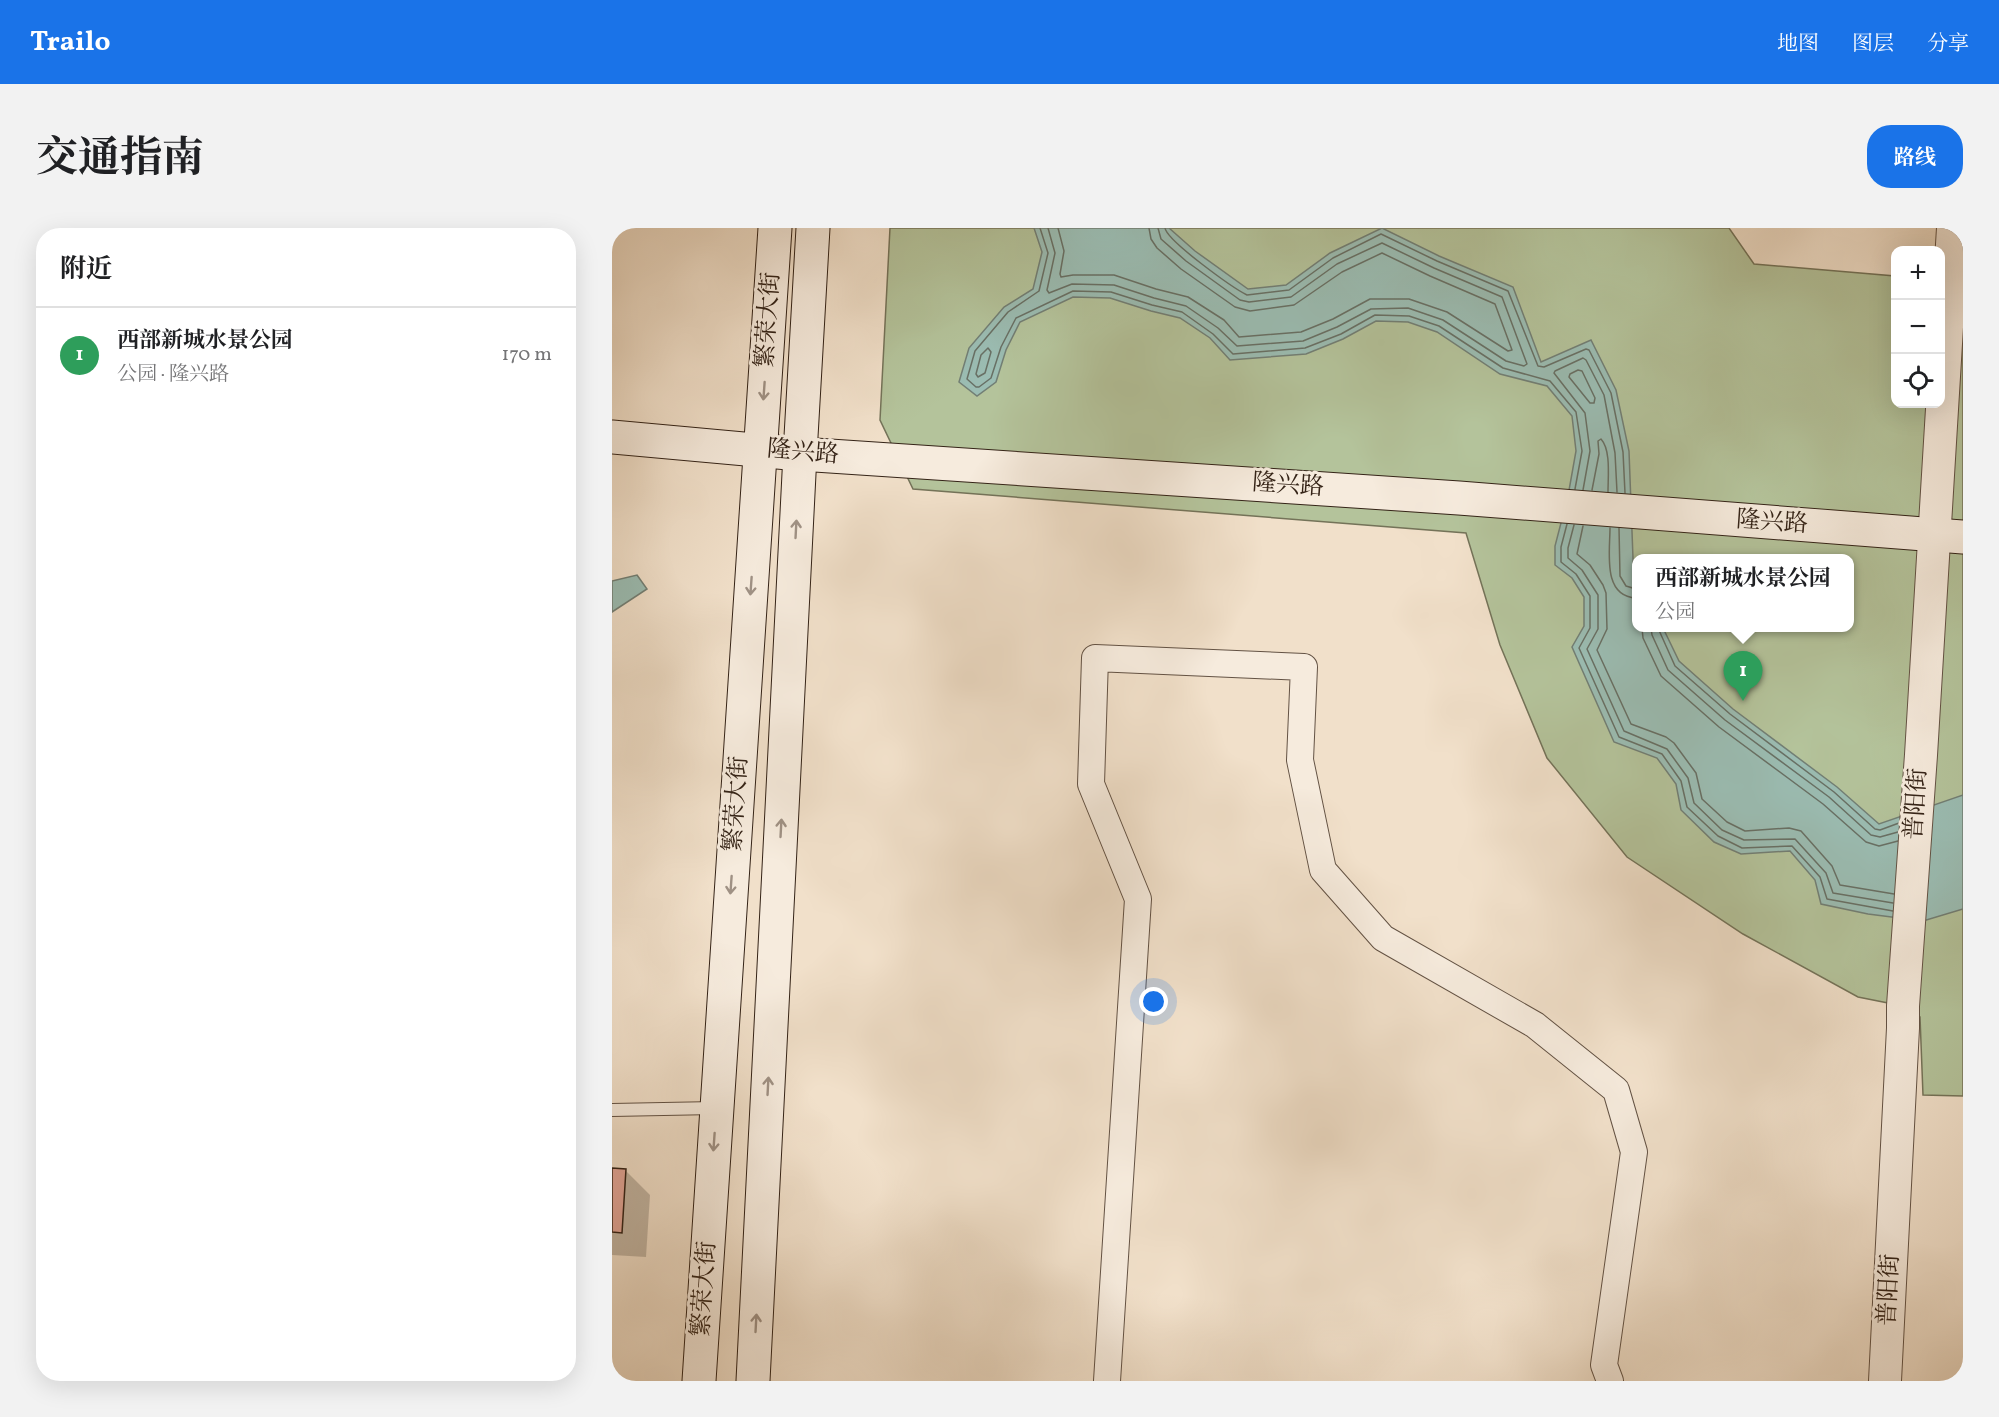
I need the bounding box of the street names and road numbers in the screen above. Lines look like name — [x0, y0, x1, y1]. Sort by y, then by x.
street label: 繁荣大街 — [749, 271, 789, 369]
street label: 隆兴路 — [766, 433, 840, 473]
street label: 隆兴路 — [1251, 467, 1325, 505]
street label: 隆兴路 — [1735, 504, 1809, 542]
street label: 繁荣大街 — [717, 755, 757, 853]
street label: 普阳街 — [1898, 767, 1936, 841]
street label: 繁荣大街 — [685, 1240, 725, 1338]
street label: 普阳街 — [1871, 1253, 1909, 1327]

